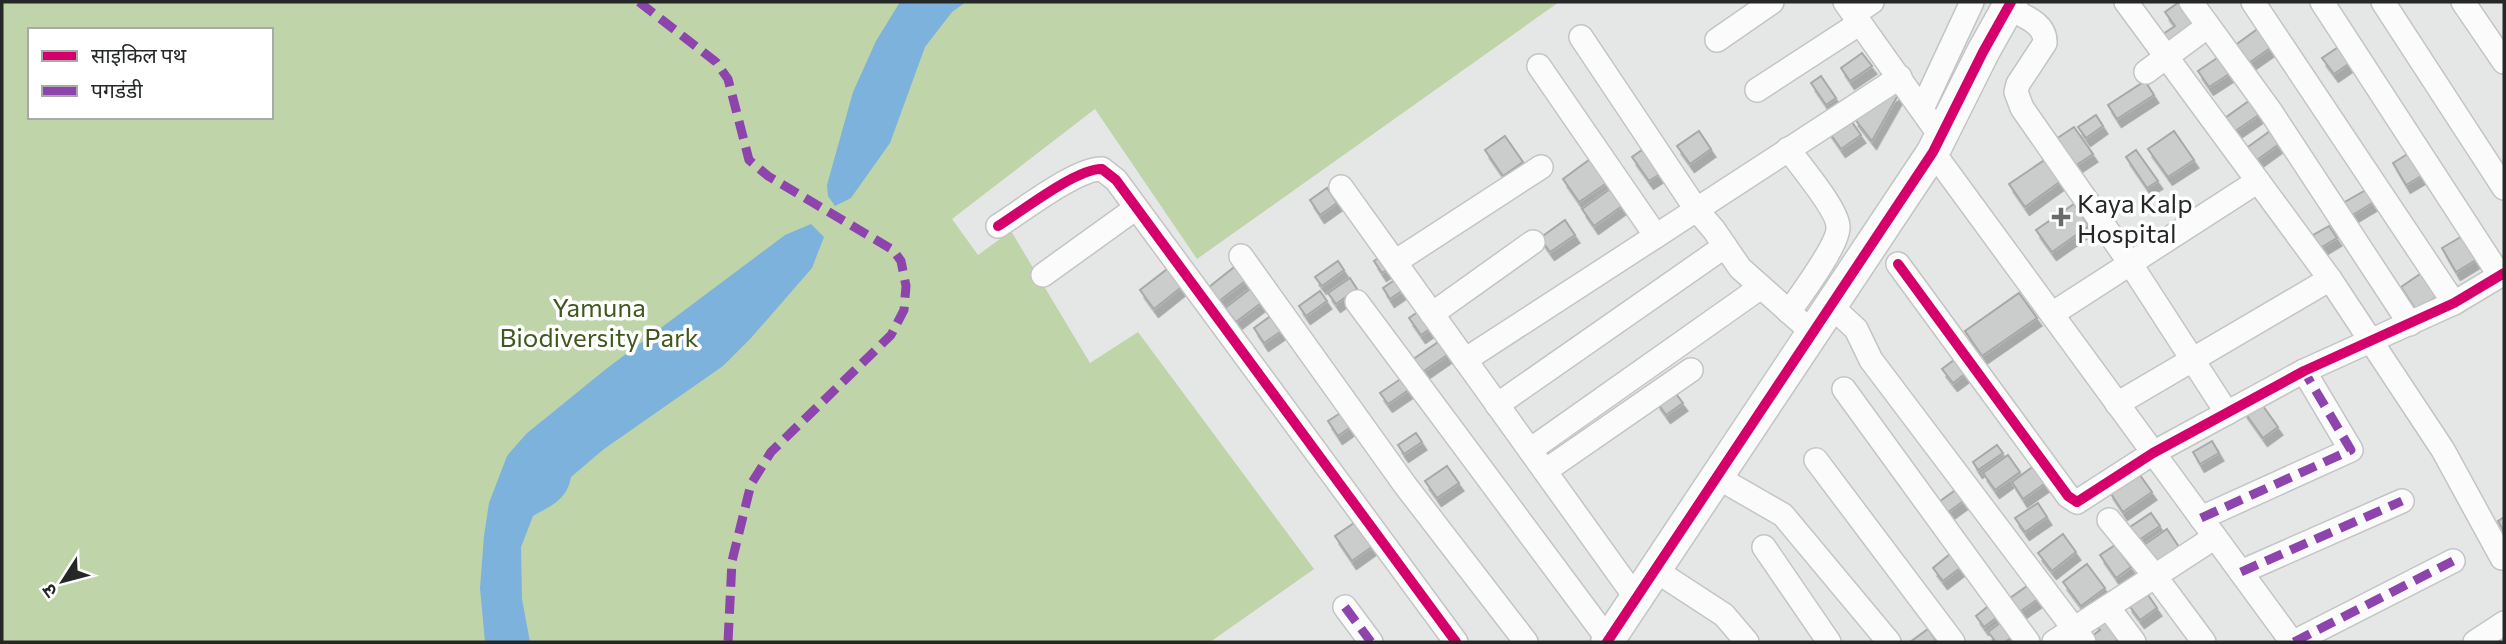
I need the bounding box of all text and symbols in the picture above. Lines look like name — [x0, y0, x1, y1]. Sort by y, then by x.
legend — [28, 28, 273, 119]
text: साइकिल पथ — [91, 42, 187, 67]
text: पगडंडी — [91, 77, 143, 102]
place label: Kaya Kalp Hospital — [2077, 187, 2193, 248]
marker: Kaya Kalp Hospital — [2051, 207, 2071, 227]
park label: Yamuna Biodiversity Park — [499, 291, 699, 352]
north arrow — [28, 546, 98, 616]
text: उ — [36, 579, 61, 603]

